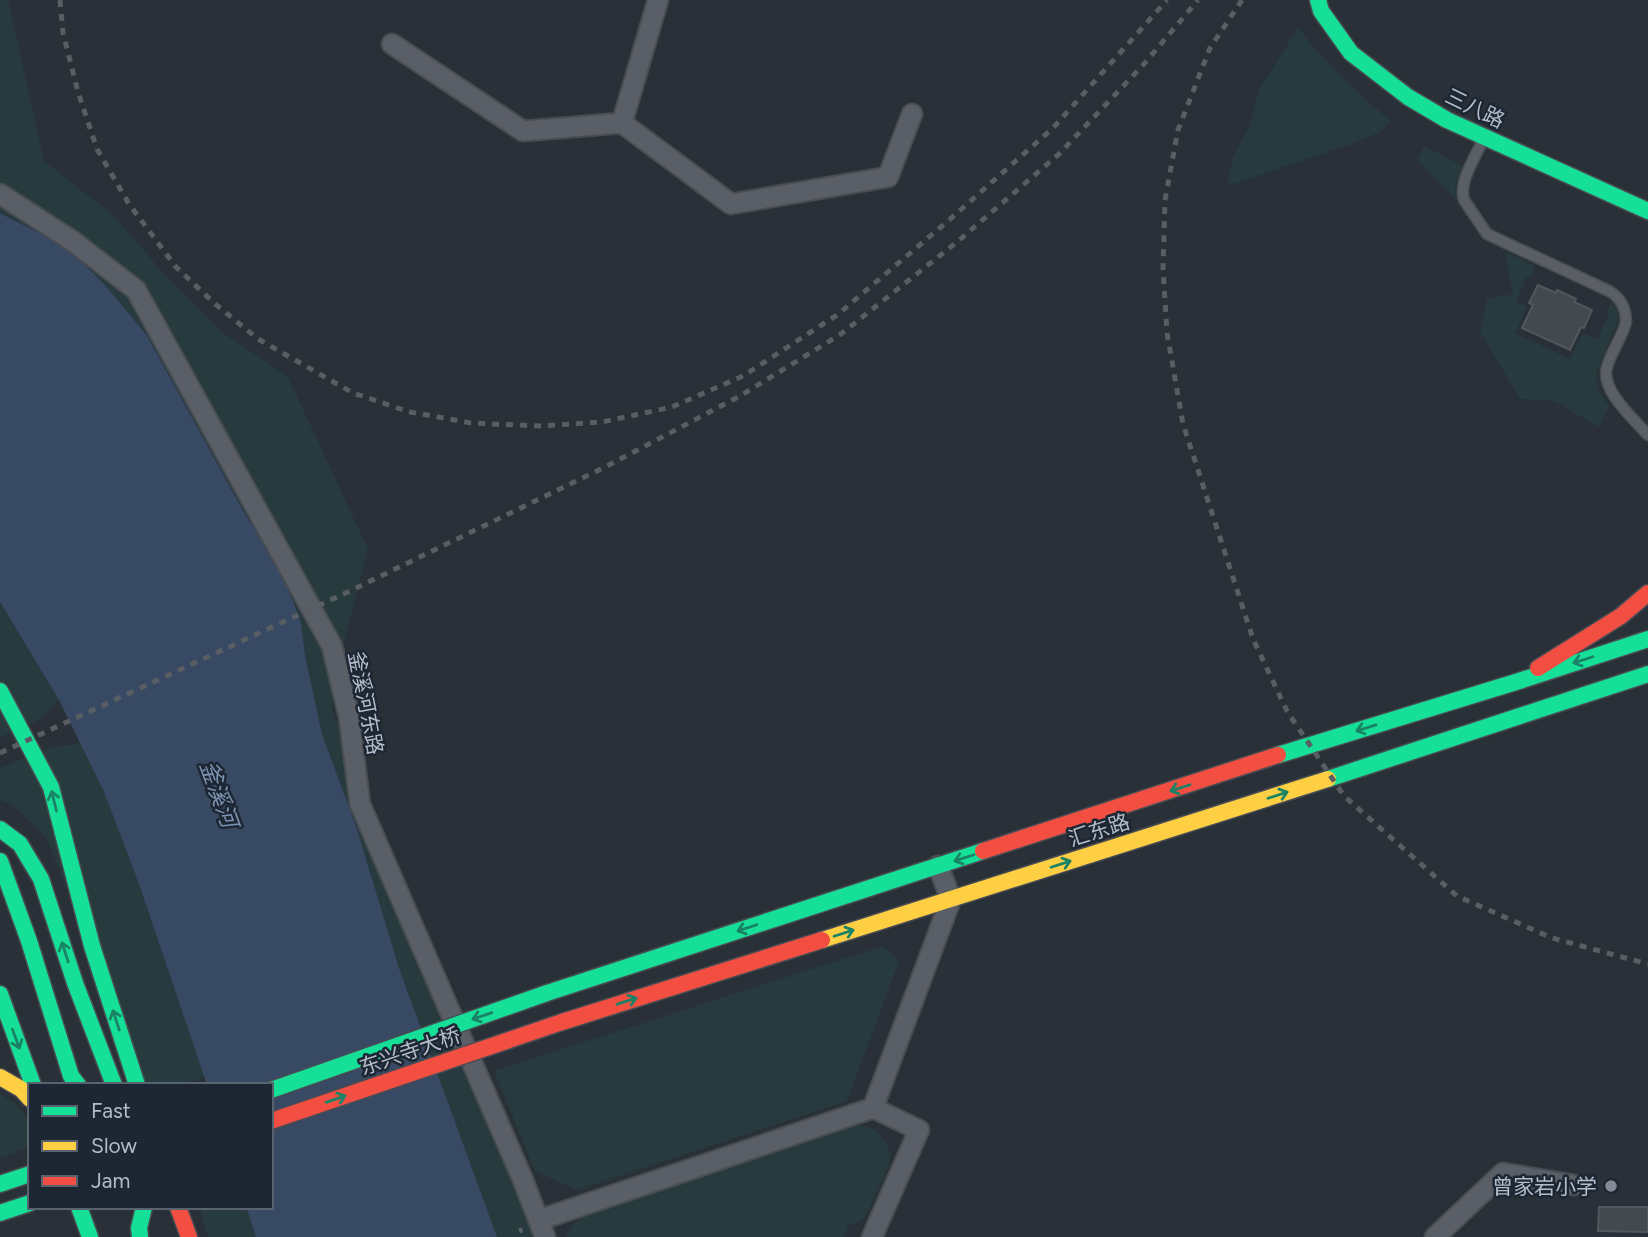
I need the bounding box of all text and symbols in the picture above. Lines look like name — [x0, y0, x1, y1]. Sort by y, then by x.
street label: 三八路 — [1441, 83, 1509, 133]
street label: 釜溪河东路 — [344, 649, 388, 757]
one-way arrow — [1573, 655, 1595, 667]
one-way arrow — [1356, 723, 1378, 736]
water label: 釜溪河 — [194, 757, 245, 835]
one-way arrow — [1170, 782, 1192, 795]
one-way arrow — [1266, 788, 1288, 800]
one-way arrow — [47, 790, 60, 813]
street label: 汇东路 — [1065, 808, 1133, 852]
one-way arrow — [953, 852, 975, 865]
one-way arrow — [1050, 857, 1072, 870]
one-way arrow — [737, 923, 759, 935]
one-way arrow — [833, 925, 855, 938]
one-way arrow — [58, 941, 70, 963]
one-way arrow — [616, 994, 638, 1007]
one-way arrow — [109, 1009, 122, 1031]
one-way arrow — [472, 1010, 494, 1023]
street label: 东兴寺大桥 — [356, 1022, 464, 1080]
one-way arrow — [11, 1028, 24, 1050]
legend — [28, 1083, 273, 1209]
one-way arrow — [324, 1092, 346, 1104]
text: Fast — [91, 1098, 131, 1123]
text: Slow — [91, 1133, 137, 1158]
text: Jam — [91, 1168, 130, 1193]
place label: 曾家岩小学 — [1492, 1174, 1597, 1199]
marker: 曾家岩小学 — [1603, 1178, 1619, 1194]

